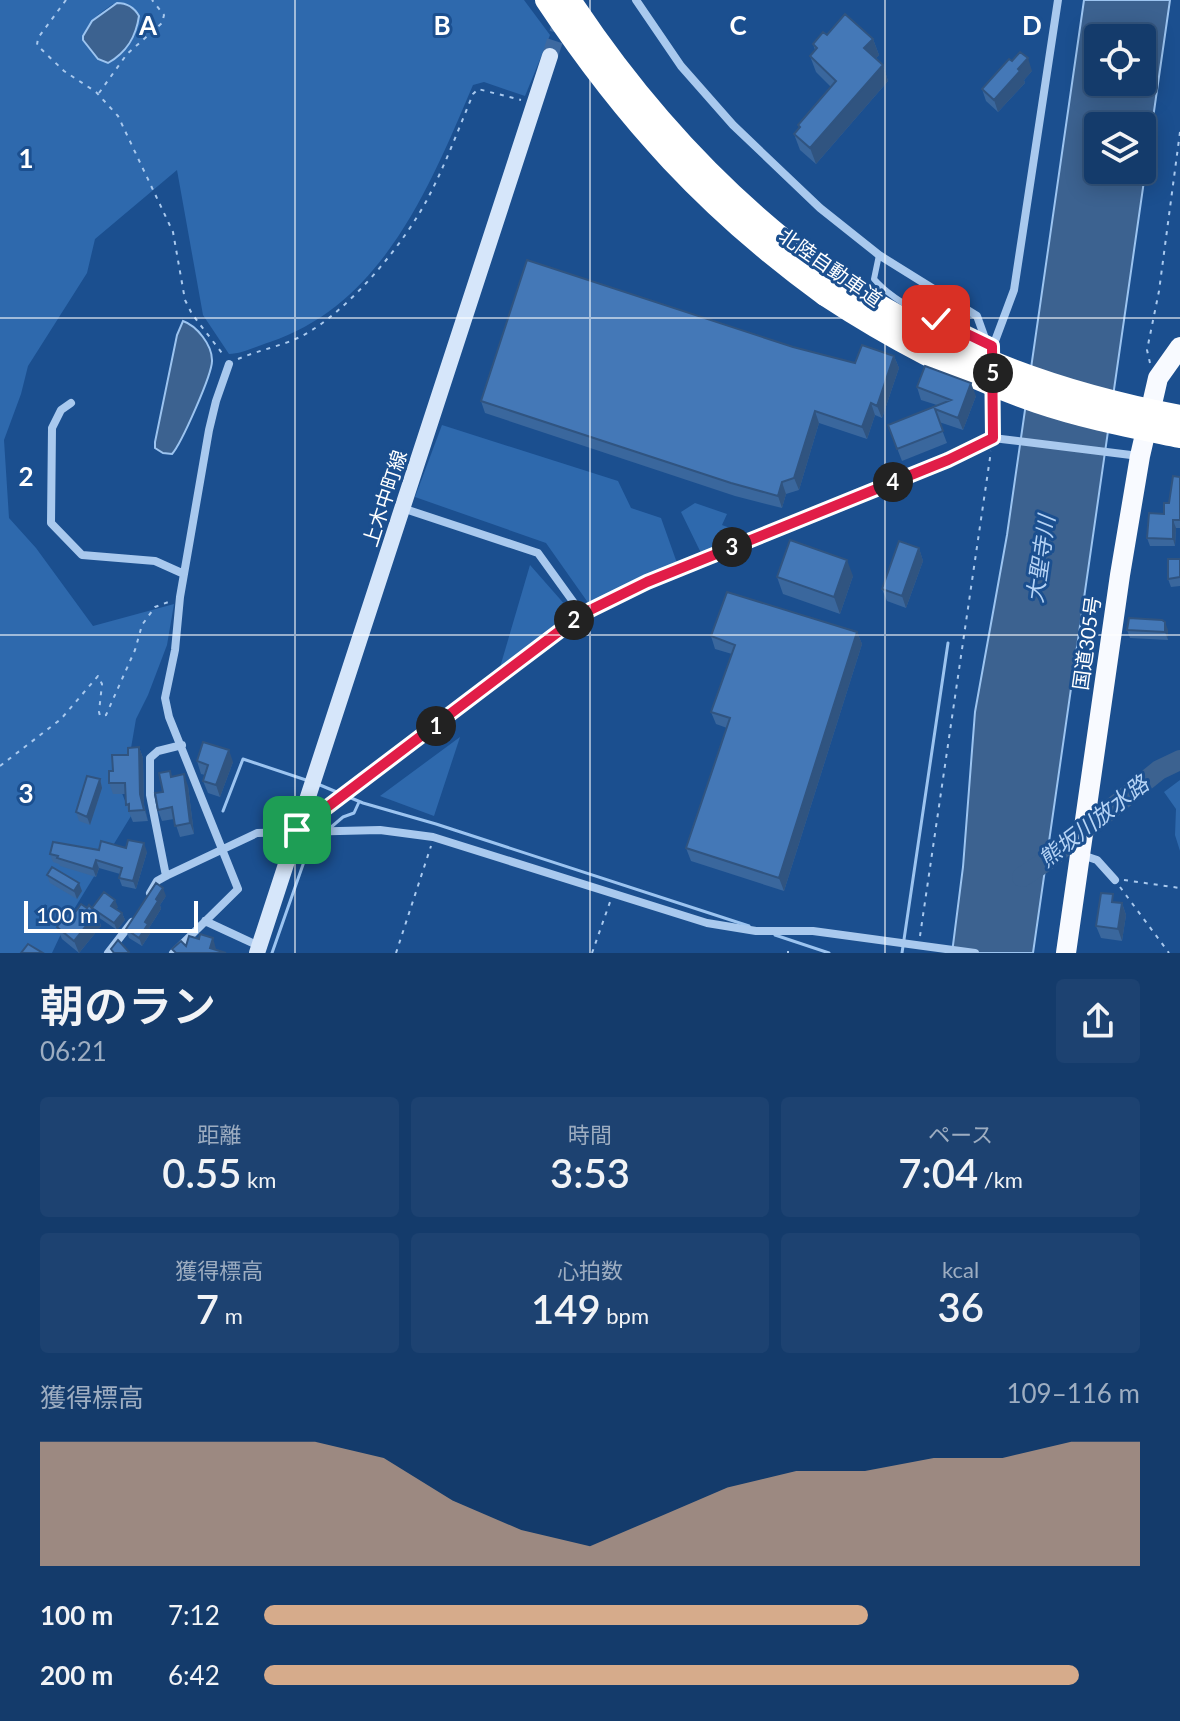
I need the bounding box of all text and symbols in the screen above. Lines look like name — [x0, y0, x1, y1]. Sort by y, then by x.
text: A — [138, 9, 158, 41]
text: B — [433, 9, 451, 41]
text: C — [729, 9, 747, 41]
text: D — [1022, 9, 1042, 41]
map controls — [1084, 24, 1156, 184]
button: locate — [1084, 24, 1156, 96]
button: layers — [1084, 112, 1156, 184]
text: 1 — [18, 142, 34, 174]
street label: 北陸自動車道 — [775, 223, 887, 311]
pin — [902, 285, 970, 353]
icon: check — [914, 297, 958, 341]
pin: 5 — [973, 353, 1013, 393]
text: 5 — [987, 359, 999, 386]
street label: 上木中町線 — [357, 447, 411, 549]
text: 2 — [18, 460, 34, 492]
pin: 4 — [873, 462, 913, 502]
text: 4 — [887, 468, 899, 495]
water label: 大聖寺川 — [1021, 512, 1060, 604]
pin: 3 — [712, 527, 752, 567]
text: 3 — [726, 533, 738, 560]
street label: 国道305号 — [1068, 594, 1104, 692]
pin: 2 — [554, 600, 594, 640]
text: 2 — [568, 606, 580, 633]
pin: 1 — [416, 706, 456, 746]
text: 1 — [430, 712, 442, 739]
water label: 熊坂川放水路 — [1033, 769, 1155, 872]
text: 3 — [18, 777, 34, 809]
pin — [263, 796, 331, 864]
icon: arrive — [275, 808, 319, 852]
scale bar — [24, 897, 198, 933]
text: 100 m — [36, 901, 98, 928]
text: 朝のラン — [40, 979, 216, 1031]
button: share — [1056, 979, 1140, 1063]
text: 06:21 — [40, 1035, 107, 1067]
text: 距離 — [197, 1121, 241, 1148]
text: 時間 — [568, 1121, 612, 1148]
text: ペース — [928, 1121, 993, 1148]
text: 0.55 — [162, 1149, 241, 1197]
text: 3:53 — [550, 1149, 630, 1197]
text: 7:04 — [898, 1149, 978, 1197]
text: km — [241, 1166, 276, 1193]
text: /km — [978, 1166, 1023, 1193]
text: kcal — [942, 1256, 979, 1283]
text: 獲得標高 — [175, 1257, 263, 1284]
text: 心拍数 — [557, 1257, 623, 1284]
text: 36 — [937, 1283, 984, 1331]
text: 7 — [196, 1285, 219, 1333]
text: 149 — [531, 1285, 601, 1333]
text: m — [219, 1302, 243, 1329]
text: bpm — [601, 1302, 649, 1329]
text: 109–116 m — [1006, 1377, 1140, 1409]
text: 獲得標高 — [40, 1381, 144, 1413]
text: 100 m — [40, 1599, 113, 1631]
text: 7:12 — [168, 1599, 220, 1631]
text: 200 m — [40, 1659, 113, 1691]
text: 6:42 — [168, 1659, 220, 1691]

